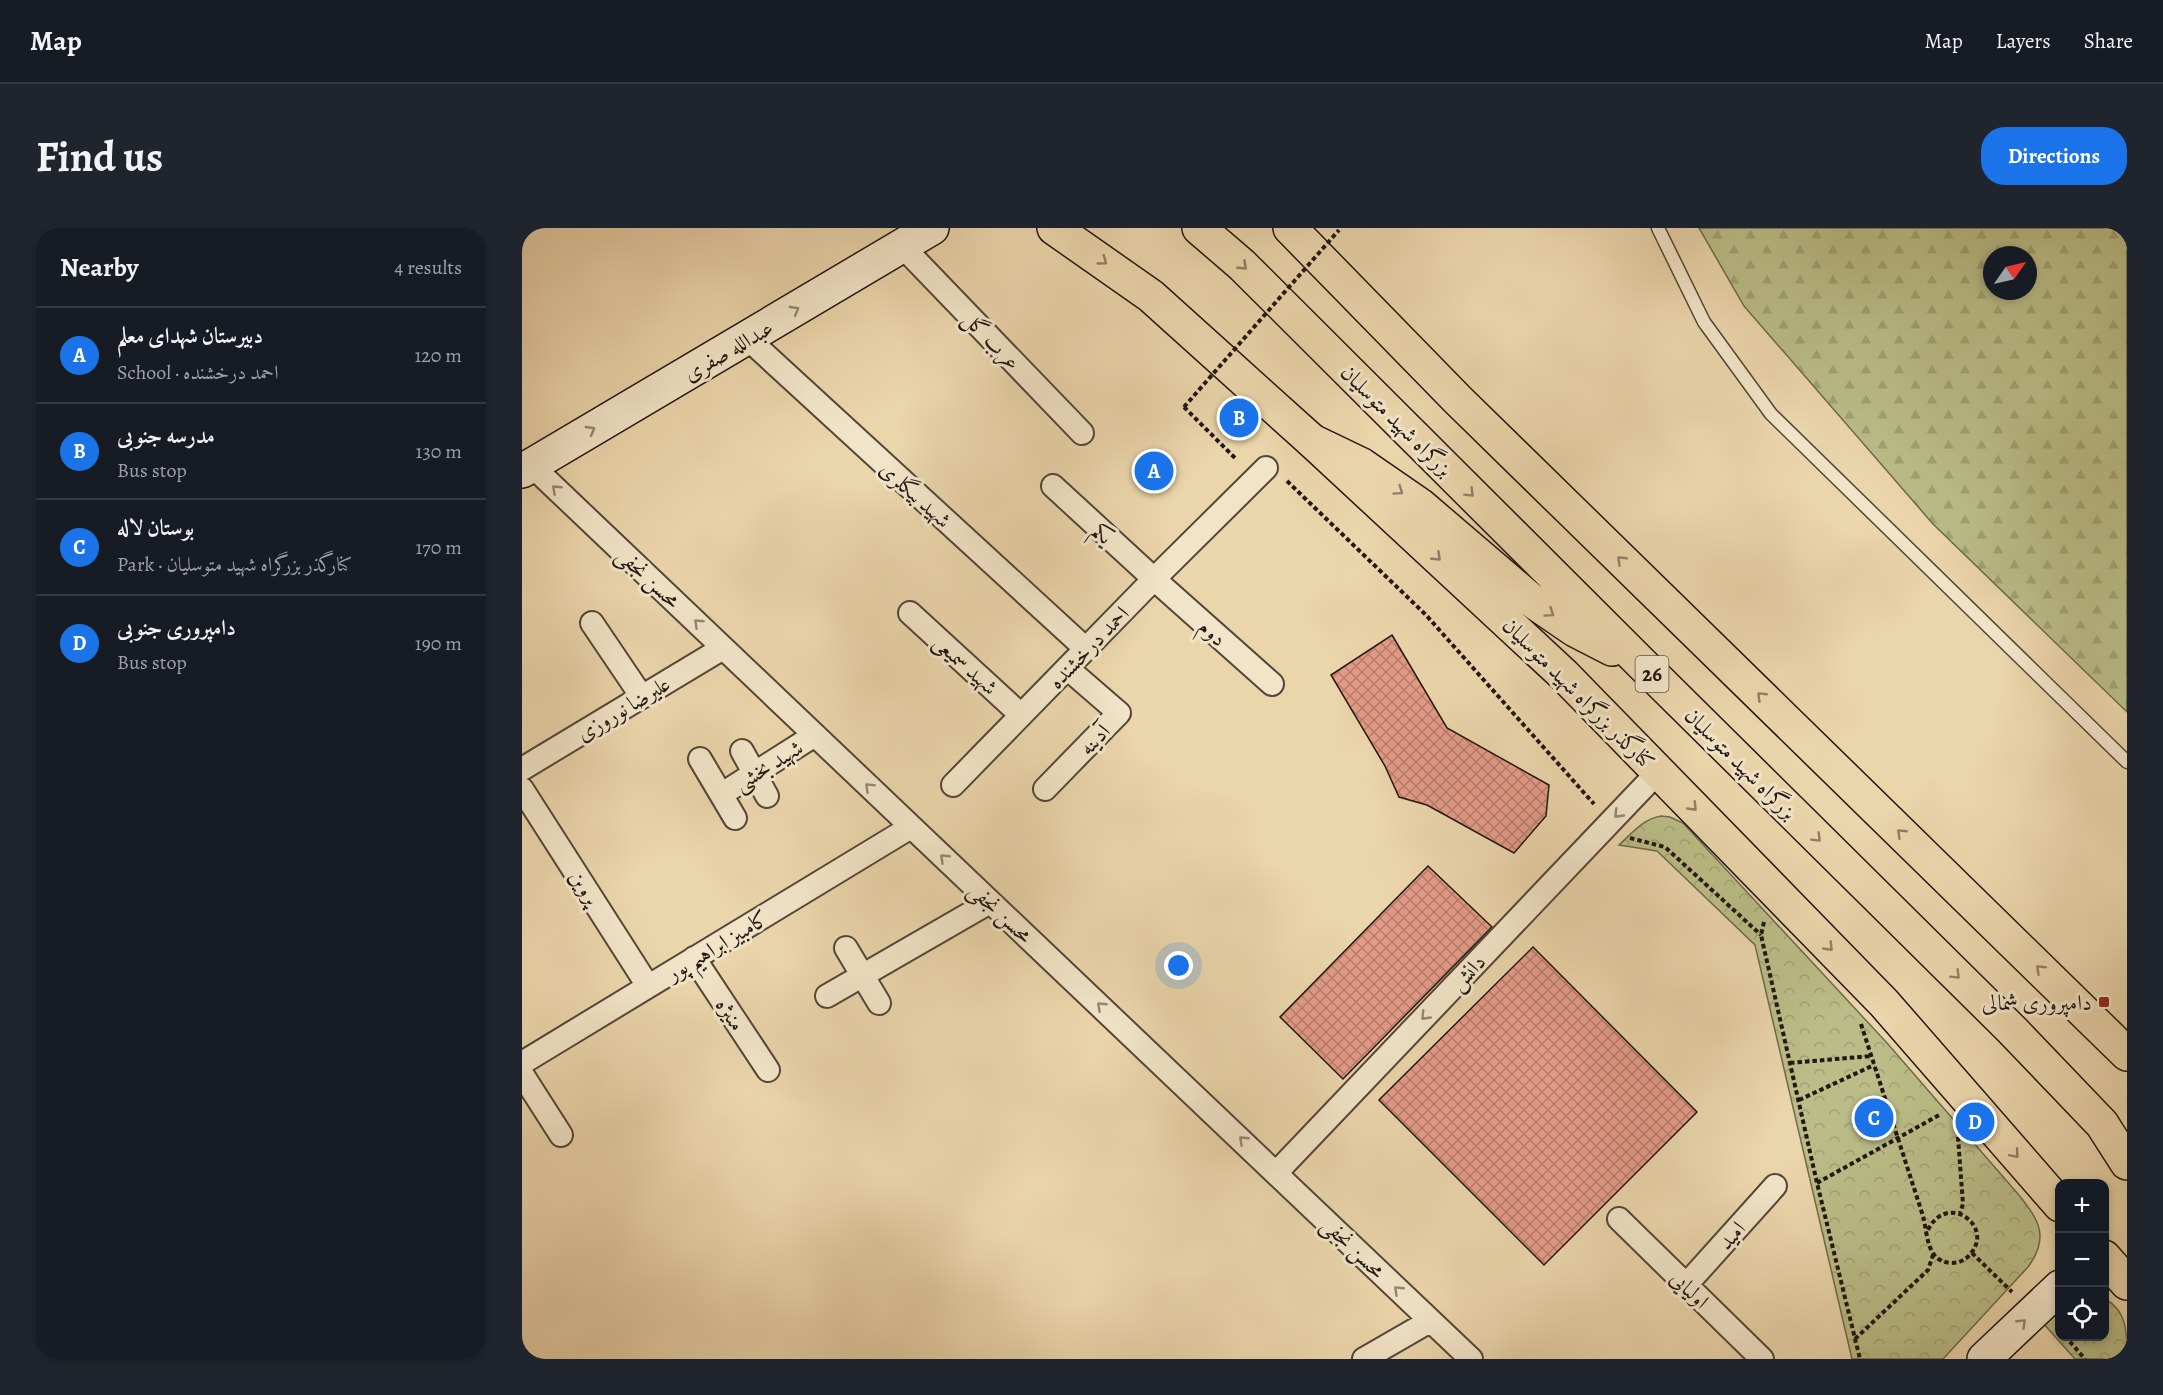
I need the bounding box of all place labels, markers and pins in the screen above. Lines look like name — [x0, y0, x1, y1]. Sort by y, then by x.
pin: B — [1220, 396, 1258, 441]
pin: A — [1134, 448, 1174, 494]
place label: دامپروری شمالی — [1982, 988, 2092, 1018]
marker: دامپروری شمالی — [2097, 995, 2111, 1009]
pin: C — [1854, 1096, 1894, 1140]
pin: D — [1956, 1100, 1994, 1144]

